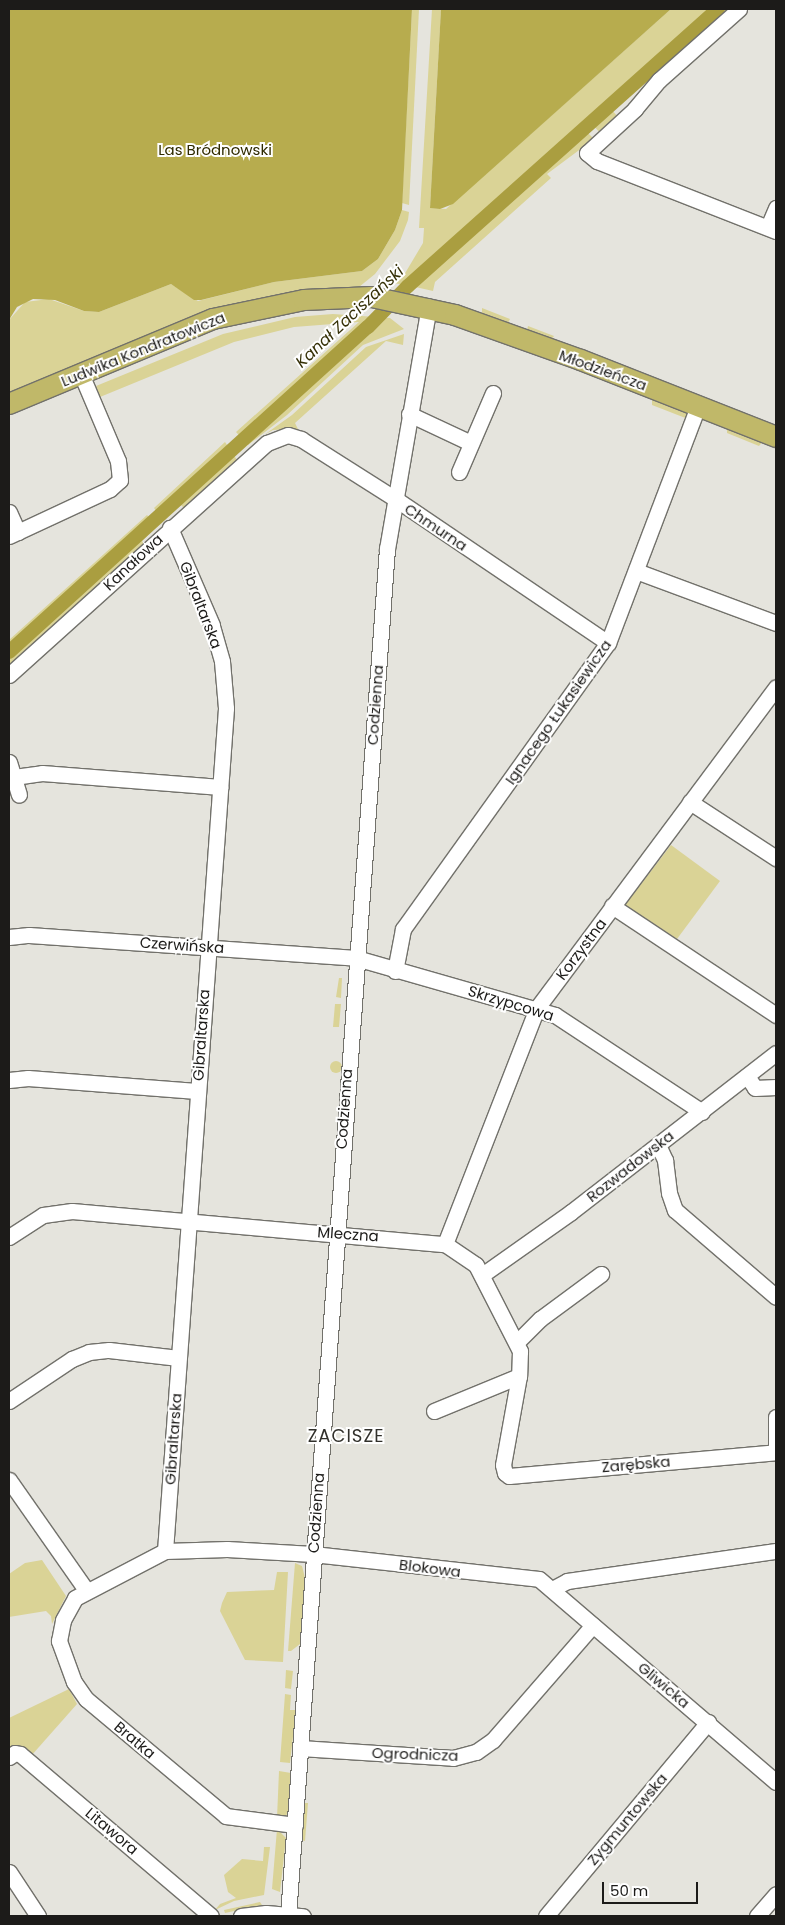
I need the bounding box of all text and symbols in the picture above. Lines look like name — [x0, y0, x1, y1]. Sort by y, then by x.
park label: Las Bródnowski — [158, 141, 272, 159]
water label: Kanał Zaciszański — [292, 262, 408, 372]
street label: Ludwika Kondratowicza — [58, 308, 228, 390]
street label: Młodzieńcza — [557, 346, 649, 394]
street label: Chmurna — [401, 500, 471, 554]
street label: Kanałowa — [100, 530, 166, 594]
street label: Gibraltarska — [176, 559, 226, 651]
street label: Ignacego Łukasiewicza — [501, 636, 615, 788]
street label: Codzienna — [363, 664, 387, 746]
street label: Korzystna — [552, 915, 610, 983]
street label: Czerwińska — [139, 933, 225, 957]
street label: Skrzypcowa — [466, 981, 556, 1025]
street label: Gibraltarska — [189, 989, 213, 1081]
street label: Codzienna — [332, 1068, 356, 1150]
street label: Rozwadowska — [583, 1126, 677, 1206]
street label: Mleczna — [317, 1223, 379, 1245]
street label: Gibraltarska — [161, 1393, 185, 1485]
district label: ZACISZE — [307, 1425, 385, 1447]
street label: Zarębska — [601, 1452, 671, 1476]
street label: Codzienna — [304, 1472, 328, 1554]
street label: Blokowa — [398, 1555, 462, 1581]
street label: Gliwicka — [634, 1658, 694, 1712]
street label: Bratka — [111, 1718, 159, 1762]
street label: Ogrodnicza — [371, 1743, 459, 1765]
street label: Zygmuntowska — [583, 1769, 671, 1869]
street label: Litawora — [82, 1804, 142, 1858]
scale bar — [605, 1872, 701, 1904]
text: 50 m — [610, 1880, 648, 1901]

